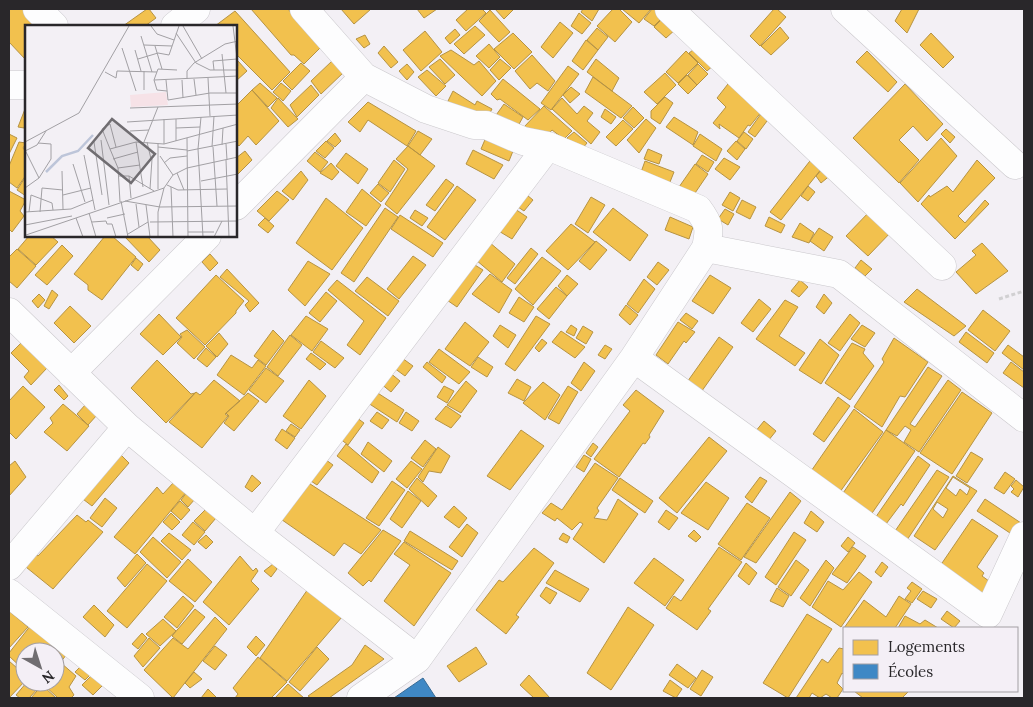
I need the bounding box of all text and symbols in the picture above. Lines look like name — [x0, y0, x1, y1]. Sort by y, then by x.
inset map — [25, 25, 238, 238]
legend — [843, 627, 1018, 692]
text: Logements — [888, 637, 965, 656]
north arrow — [15, 642, 65, 692]
text: Écoles — [888, 662, 933, 681]
text: N — [38, 667, 58, 688]

